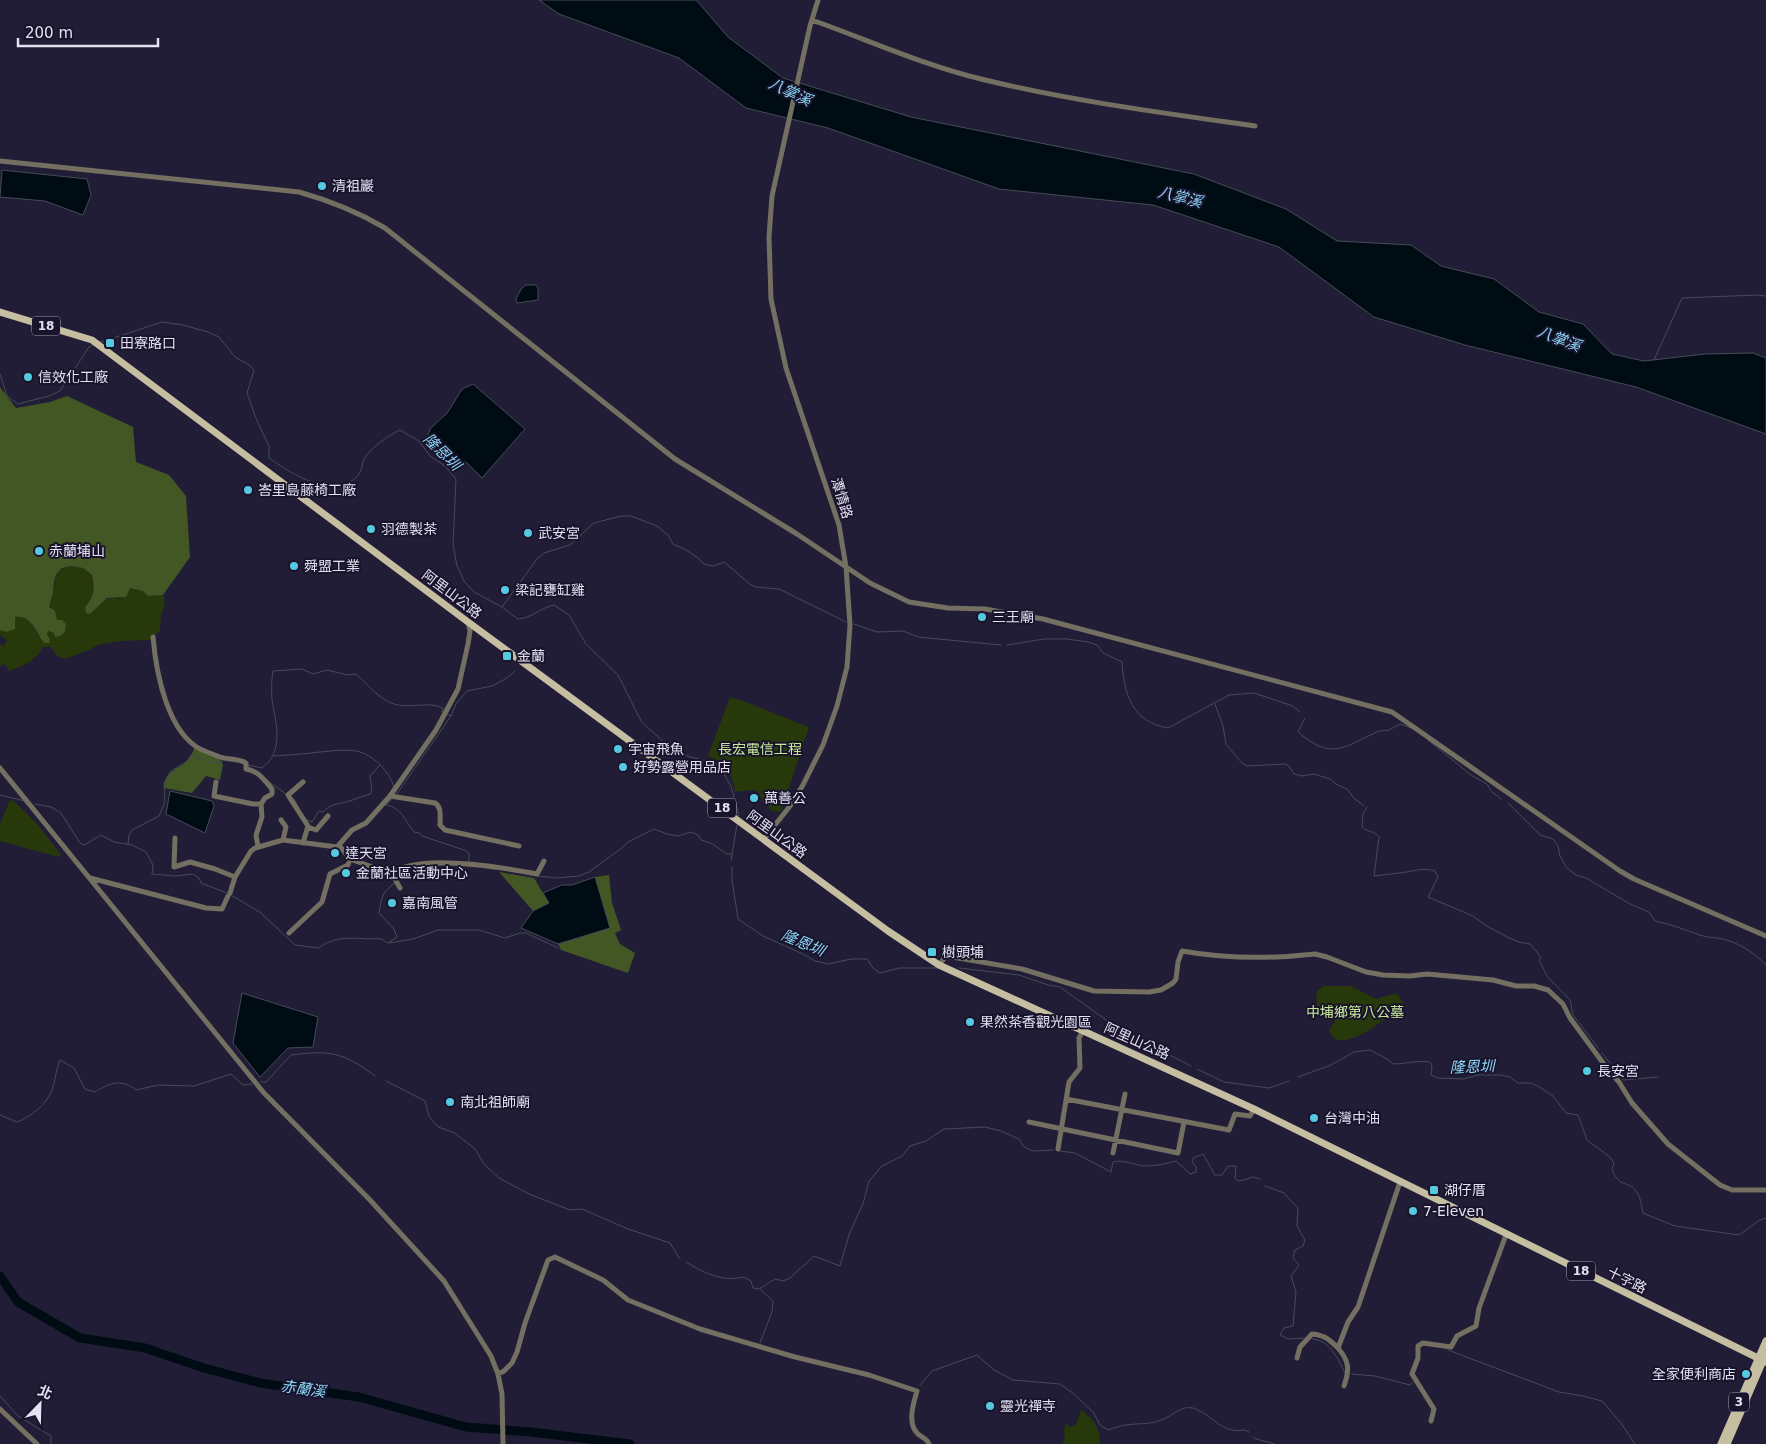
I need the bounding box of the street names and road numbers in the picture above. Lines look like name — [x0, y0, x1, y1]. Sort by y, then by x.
road number: 18 — [32, 316, 60, 336]
street label: 潭情路 — [828, 476, 856, 520]
street label: 阿里山公路 — [419, 567, 485, 621]
road number: 18 — [708, 798, 736, 818]
street label: 阿里山公路 — [744, 807, 810, 861]
street label: 阿里山公路 — [1102, 1019, 1172, 1063]
road number: 18 — [1567, 1262, 1595, 1280]
street label: 十字路 — [1605, 1264, 1649, 1296]
road number: 3 — [1729, 1392, 1749, 1411]

